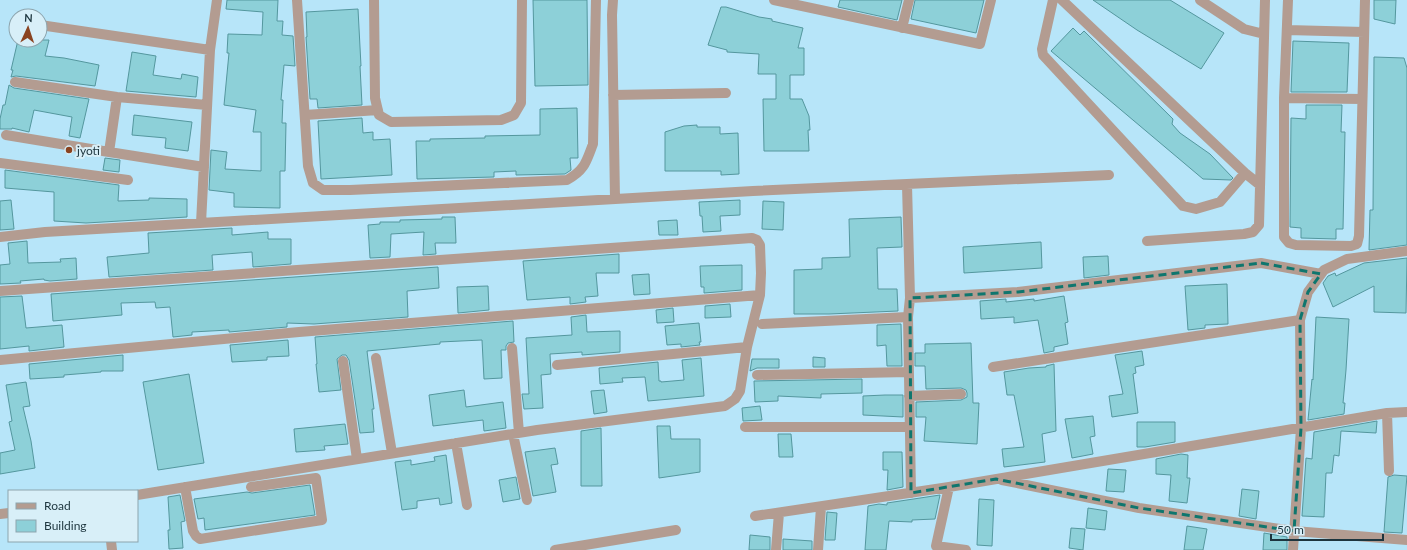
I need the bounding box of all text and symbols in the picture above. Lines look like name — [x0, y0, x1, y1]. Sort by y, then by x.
north arrow — [8, 8, 48, 48]
text: N — [24, 11, 33, 24]
place label: jyoti — [76, 143, 100, 158]
marker: jyoti — [64, 145, 74, 155]
legend — [8, 490, 138, 542]
text: Road — [44, 498, 71, 513]
scale bar — [1271, 516, 1383, 542]
text: Building — [44, 518, 87, 533]
text: 50 m — [1277, 522, 1304, 537]

